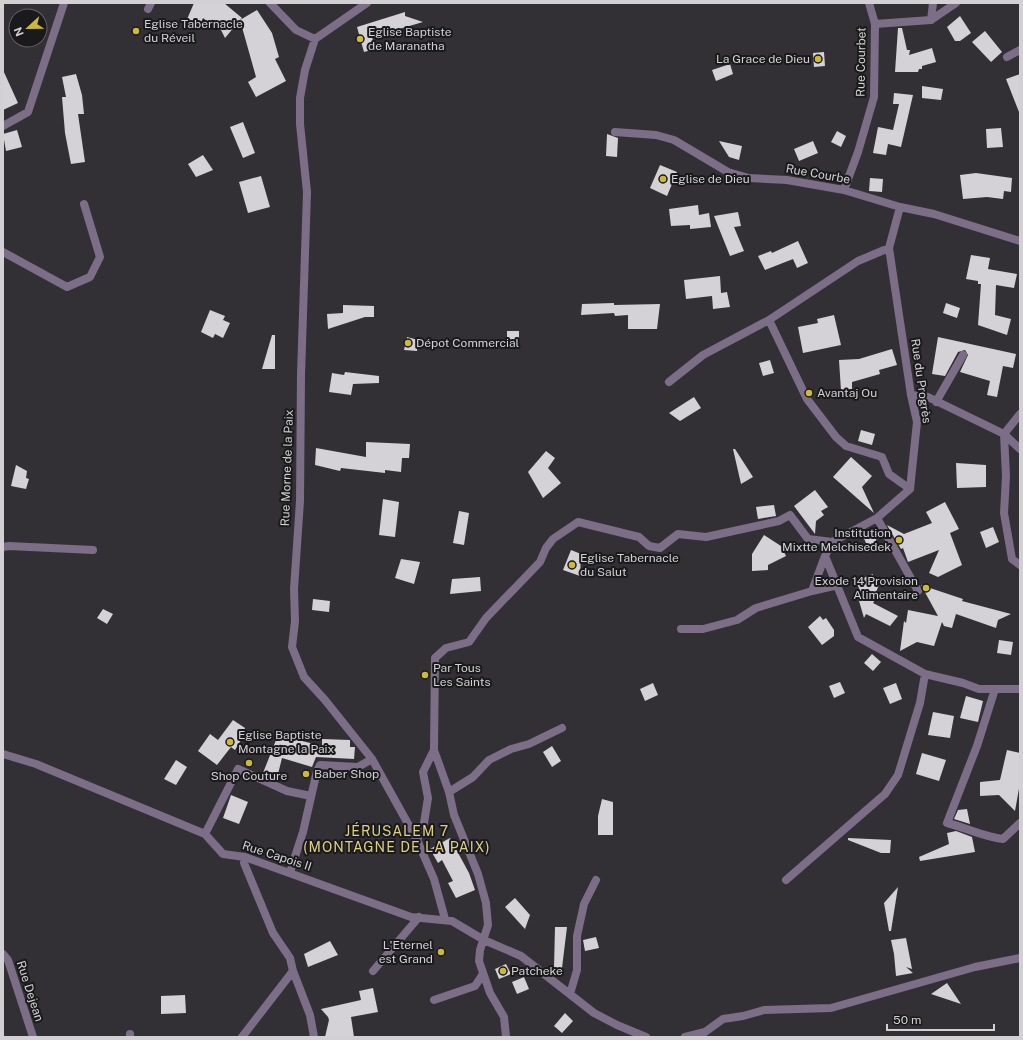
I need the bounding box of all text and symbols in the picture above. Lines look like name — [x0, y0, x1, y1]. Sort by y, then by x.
north arrow — [8, 8, 48, 48]
place label: Eglise Tabernacle du Réveil — [144, 17, 243, 45]
place label: Eglise Baptiste de Maranatha — [368, 25, 452, 53]
text: N — [12, 26, 26, 38]
marker: Eglise Tabernacle du Réveil — [131, 26, 141, 36]
street label: Rue Courbet — [853, 27, 869, 97]
marker: Eglise Baptiste de Maranatha — [355, 34, 365, 44]
place label: La Grace de Dieu — [716, 52, 810, 66]
marker: La Grace de Dieu — [813, 54, 823, 64]
street label: Rue Courbe — [785, 161, 852, 187]
place label: Eglise de Dieu — [671, 172, 750, 186]
marker: Eglise de Dieu — [658, 174, 668, 184]
place label: Dépot Commercial — [416, 336, 520, 350]
marker: Dépot Commercial — [403, 338, 413, 348]
street label: Rue du Progrès — [908, 338, 934, 424]
place label: Avantaj Ou — [817, 386, 877, 400]
marker: Avantaj Ou — [804, 388, 814, 398]
street label: Rue Morne de la Paix — [278, 409, 296, 527]
place label: Institution Mixtte Melchisedek — [782, 526, 891, 554]
marker: Institution Mixtte Melchisedek — [894, 535, 904, 545]
place label: Eglise Tabernacle du Salut — [580, 551, 679, 579]
marker: Eglise Tabernacle du Salut — [567, 560, 577, 570]
place label: Exode 14 Provision Alimentaire — [815, 574, 918, 602]
marker: Exode 14 Provision Alimentaire — [921, 583, 931, 593]
place label: Par Tous Les Saints — [433, 661, 490, 689]
marker: Par Tous Les Saints — [420, 670, 430, 680]
place label: Eglise Baptiste Montagne la Paix — [238, 728, 335, 756]
marker: Eglise Baptiste Montagne la Paix — [225, 737, 235, 747]
marker: Shop Couture — [244, 758, 254, 768]
place label: Baber Shop — [314, 767, 379, 781]
place label: Shop Couture — [211, 769, 288, 783]
marker: Baber Shop — [301, 769, 311, 779]
district label: JÉRUSALEM 7 (MONTAGNE DE LA PAIX) — [303, 822, 491, 855]
street label: Rue Capois II — [241, 838, 313, 874]
place label: L'Eternel est Grand — [379, 938, 433, 966]
marker: L'Eternel est Grand — [436, 947, 446, 957]
street label: Rue Dejean — [14, 959, 46, 1023]
place label: Patcheke — [511, 964, 563, 978]
marker: Patcheke — [498, 966, 508, 976]
scale bar — [887, 1006, 994, 1032]
text: 50 m — [893, 1013, 921, 1027]

